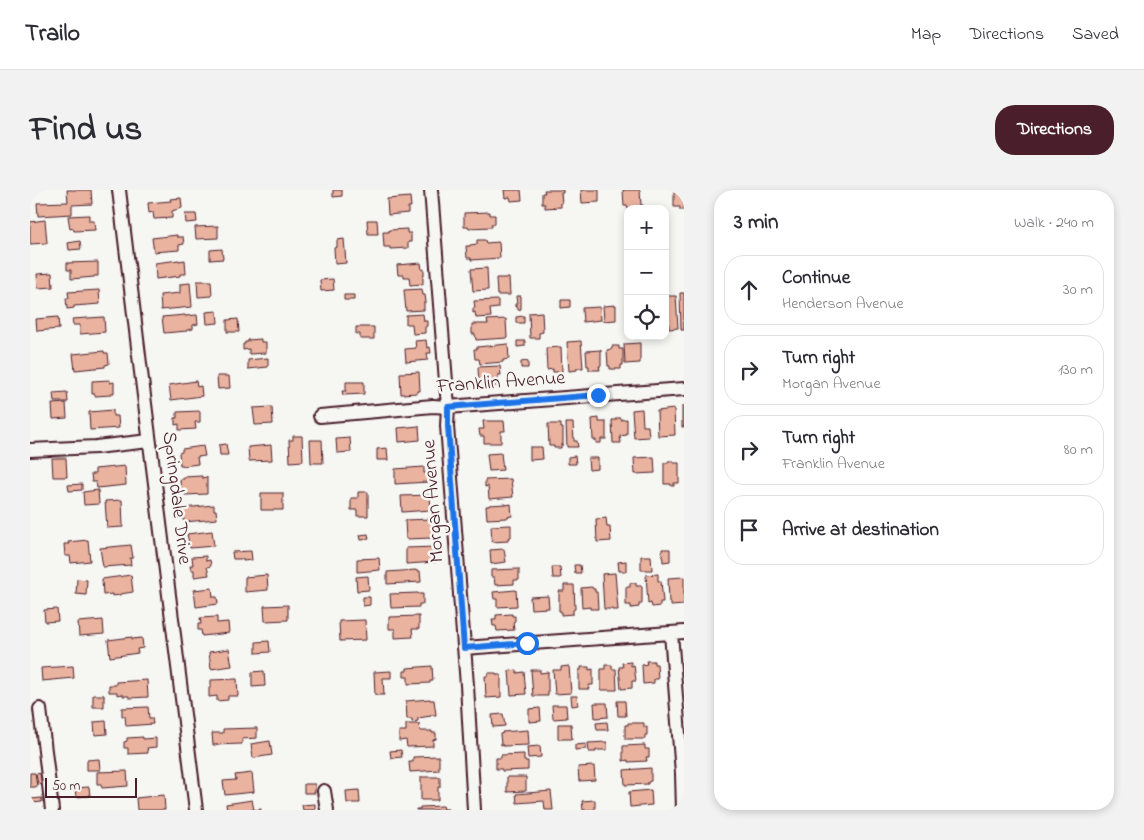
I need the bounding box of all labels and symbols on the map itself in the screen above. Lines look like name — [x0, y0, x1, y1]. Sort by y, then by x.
street label: Franklin Avenue — [435, 364, 566, 402]
route end — [587, 384, 610, 407]
street label: Springdale Drive — [152, 430, 199, 566]
street label: Morgan Avenue — [415, 438, 454, 563]
route start — [516, 632, 539, 655]
scale bar — [45, 775, 138, 798]

